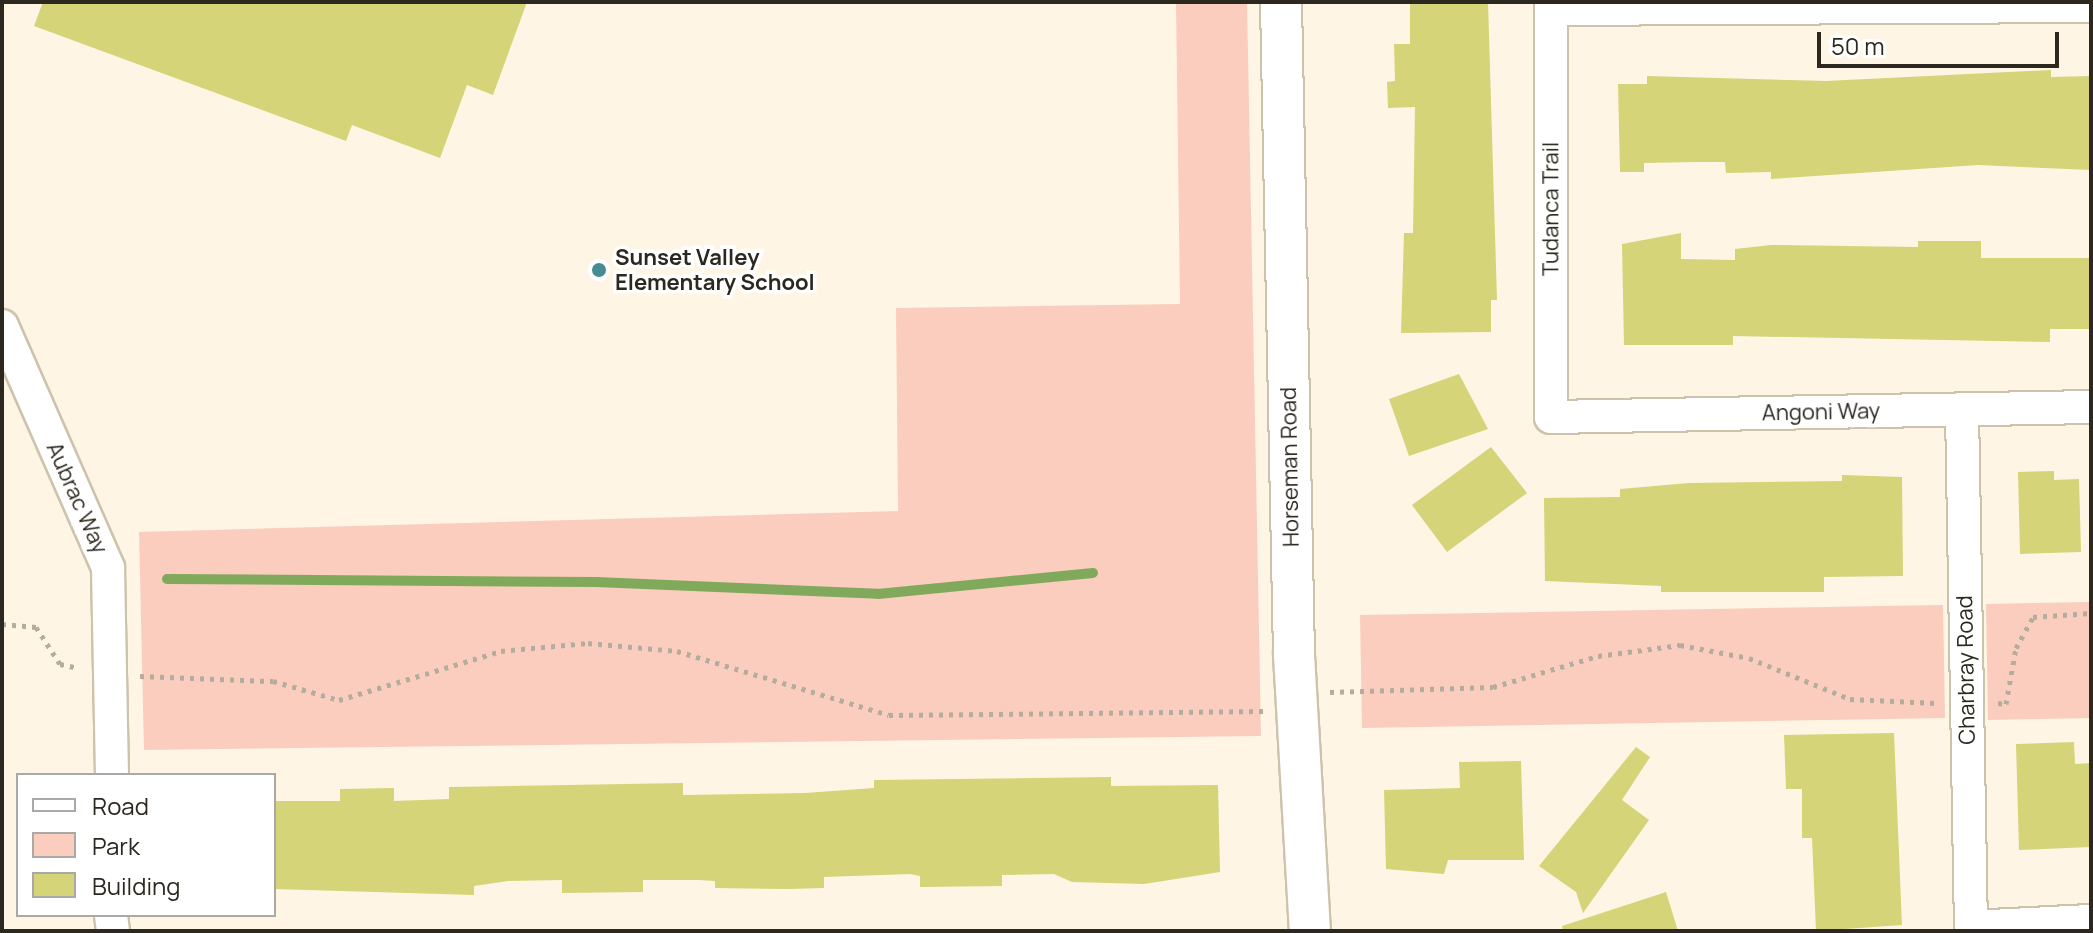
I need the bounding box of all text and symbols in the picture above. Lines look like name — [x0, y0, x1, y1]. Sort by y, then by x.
scale bar — [1821, 16, 2063, 66]
text: 50 m — [1831, 29, 1885, 62]
street label: Tudanca Trail — [1538, 142, 1564, 276]
place label: Sunset Valley Elementary School — [615, 244, 815, 296]
marker: Sunset Valley Elementary School — [590, 261, 608, 279]
street label: Horseman Road — [1275, 387, 1305, 547]
street label: Angoni Way — [1762, 398, 1880, 426]
street label: Aubrac Way — [41, 438, 113, 558]
street label: Charbray Road — [1952, 595, 1980, 745]
legend — [16, 773, 276, 917]
text: Road — [92, 789, 149, 822]
text: Park — [92, 829, 140, 862]
text: Building — [92, 869, 180, 902]

